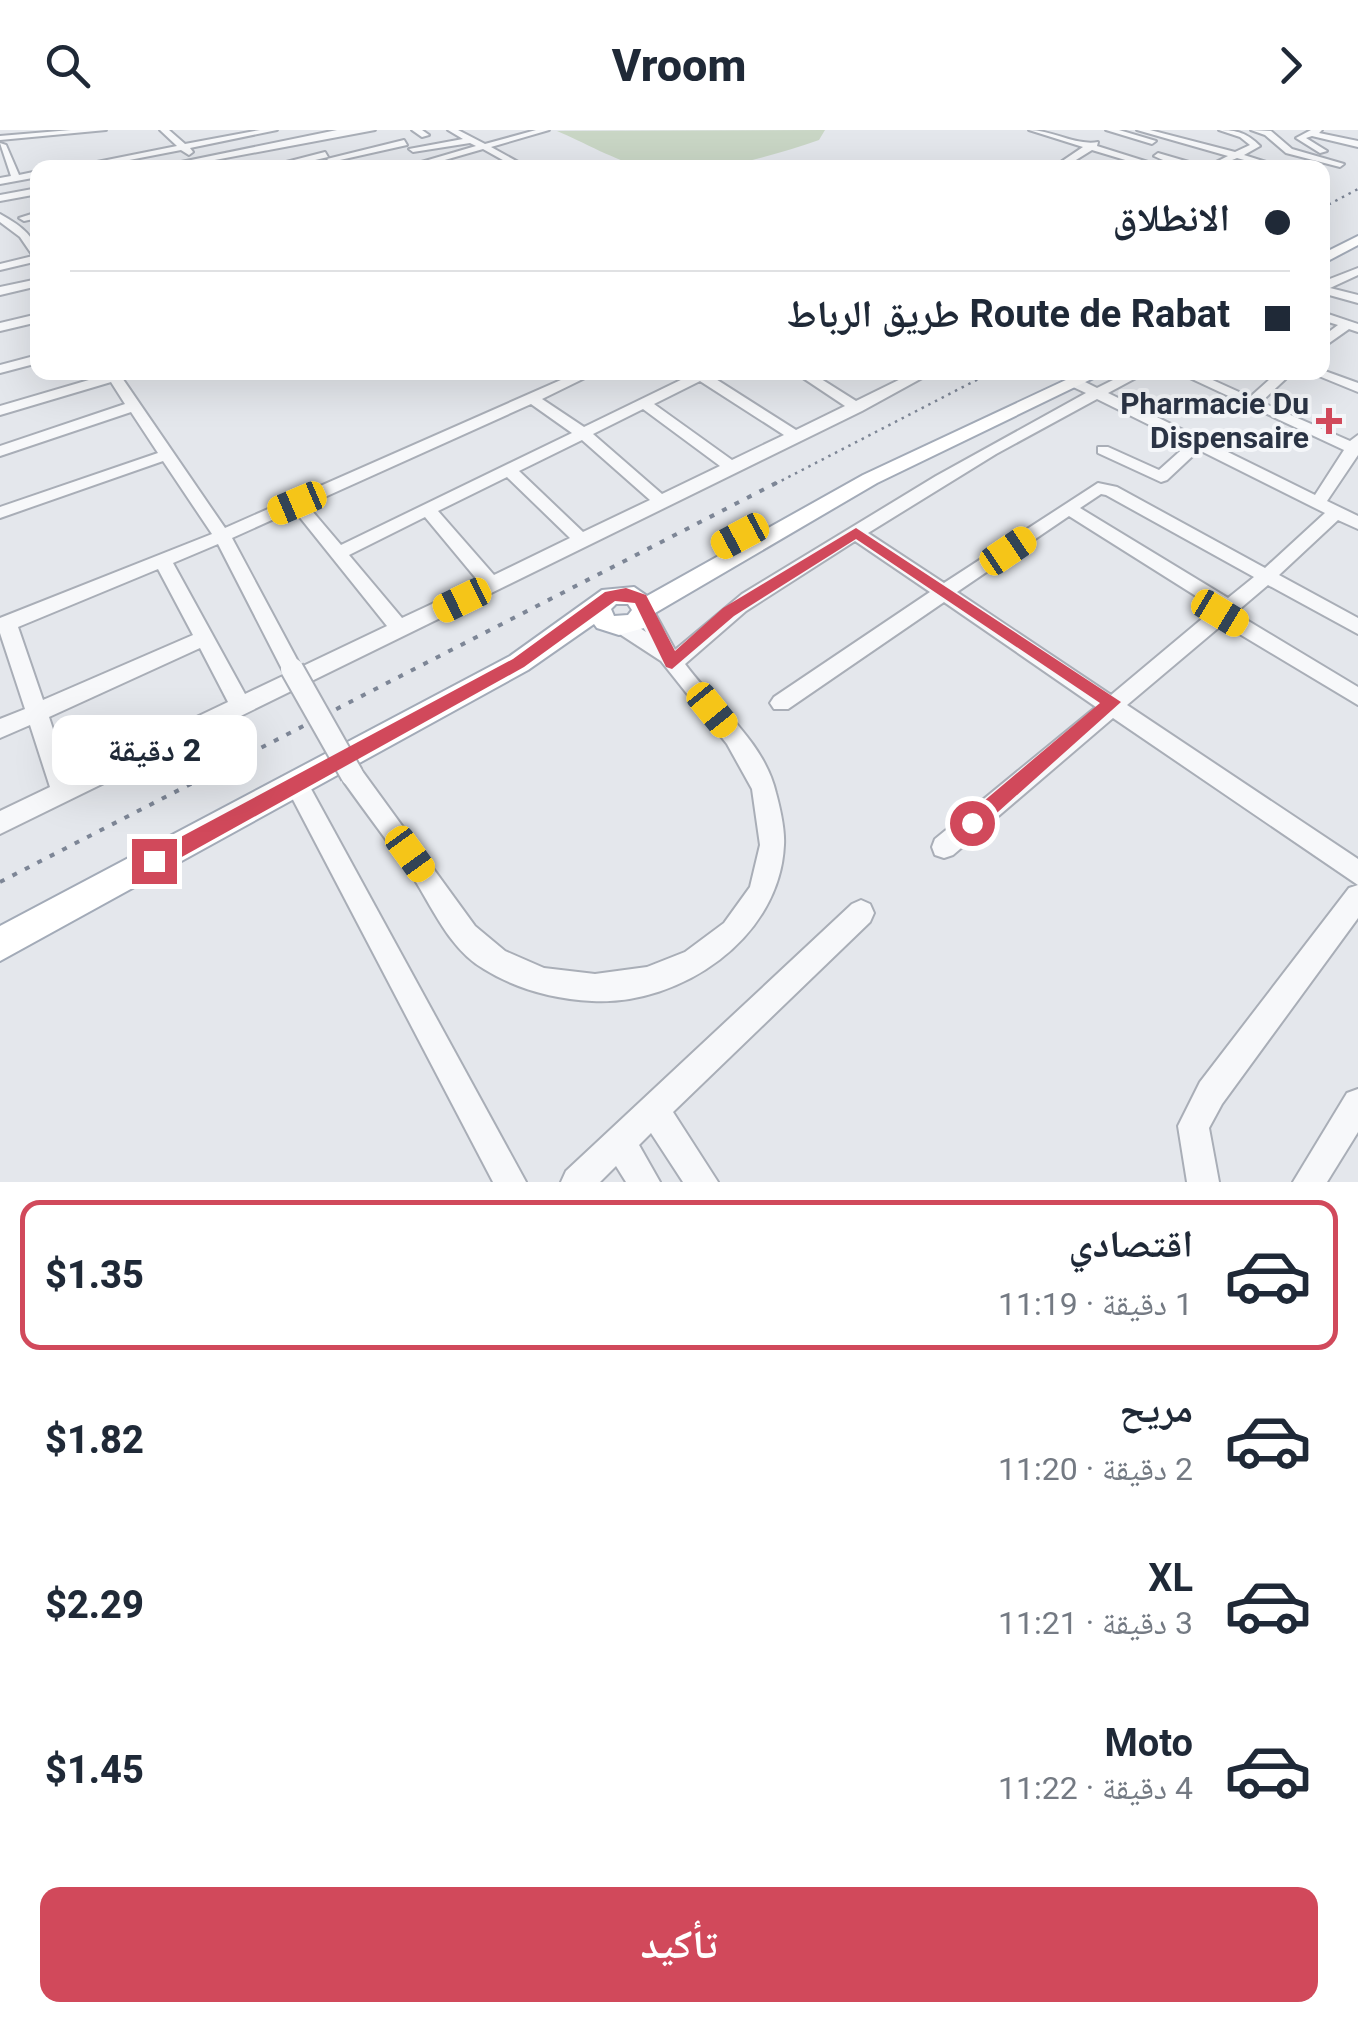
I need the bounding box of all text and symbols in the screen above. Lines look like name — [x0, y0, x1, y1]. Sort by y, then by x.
icon: search — [40, 38, 95, 93]
icon: forward — [1263, 38, 1318, 93]
text: Vroom — [612, 39, 746, 92]
text: الانطلاق — [1112, 196, 1230, 240]
text: Route de Rabat طريق الرباط — [787, 292, 1230, 336]
place label: Pharmacie Du Dispensaire — [1120, 386, 1309, 455]
marker: Pharmacie Du Dispensaire — [1318, 410, 1340, 432]
car — [264, 477, 330, 529]
car — [706, 509, 774, 563]
car — [975, 522, 1041, 580]
car — [428, 573, 496, 627]
car — [1187, 585, 1253, 641]
car — [681, 677, 743, 743]
callout: 2 دقيقة — [52, 716, 256, 786]
text: 2 دقيقة — [108, 731, 201, 769]
route start — [950, 801, 995, 846]
car — [380, 821, 440, 887]
route end — [132, 839, 177, 884]
text: اقتصادي — [1069, 1222, 1193, 1266]
icon: car — [1223, 1230, 1313, 1320]
text: $1.35 — [45, 1253, 144, 1297]
text: 1 دقيقة · 11:19 — [998, 1285, 1193, 1323]
text: مريح — [1119, 1387, 1193, 1431]
icon: car — [1223, 1395, 1313, 1485]
text: $1.82 — [45, 1418, 144, 1462]
text: 2 دقيقة · 11:20 — [998, 1450, 1193, 1488]
text: XL — [1148, 1556, 1193, 1600]
icon: car — [1223, 1560, 1313, 1650]
text: $2.29 — [45, 1583, 144, 1627]
text: 3 دقيقة · 11:21 — [998, 1604, 1193, 1642]
text: Moto — [1104, 1721, 1193, 1765]
icon: car — [1223, 1725, 1313, 1815]
text: $1.45 — [45, 1748, 144, 1792]
text: 4 دقيقة · 11:22 — [998, 1769, 1193, 1807]
button: تأكيد — [40, 1887, 1318, 2002]

